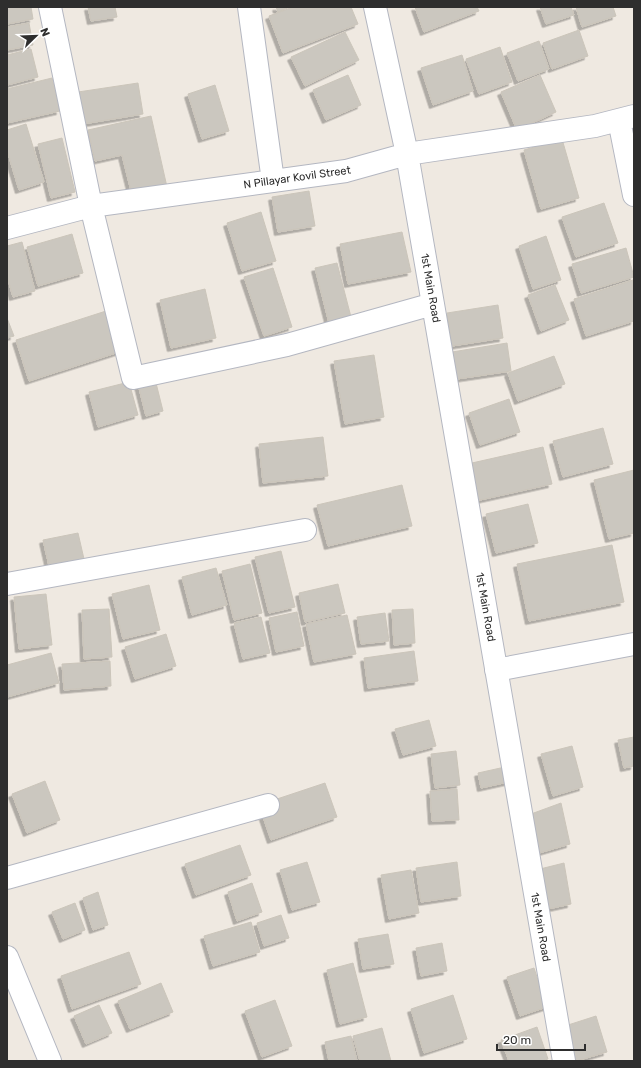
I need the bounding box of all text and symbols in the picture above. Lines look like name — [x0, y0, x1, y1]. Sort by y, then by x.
north arrow — [16, 16, 56, 56]
text: N — [37, 26, 52, 39]
street label: N Pillayar Kovil Street — [243, 163, 352, 191]
street label: 1st Main Road — [418, 252, 443, 324]
street label: 1st Main Road — [473, 571, 498, 643]
street label: 1st Main Road — [528, 891, 553, 963]
scale bar — [497, 1026, 585, 1052]
text: 20 m — [503, 1033, 531, 1047]

